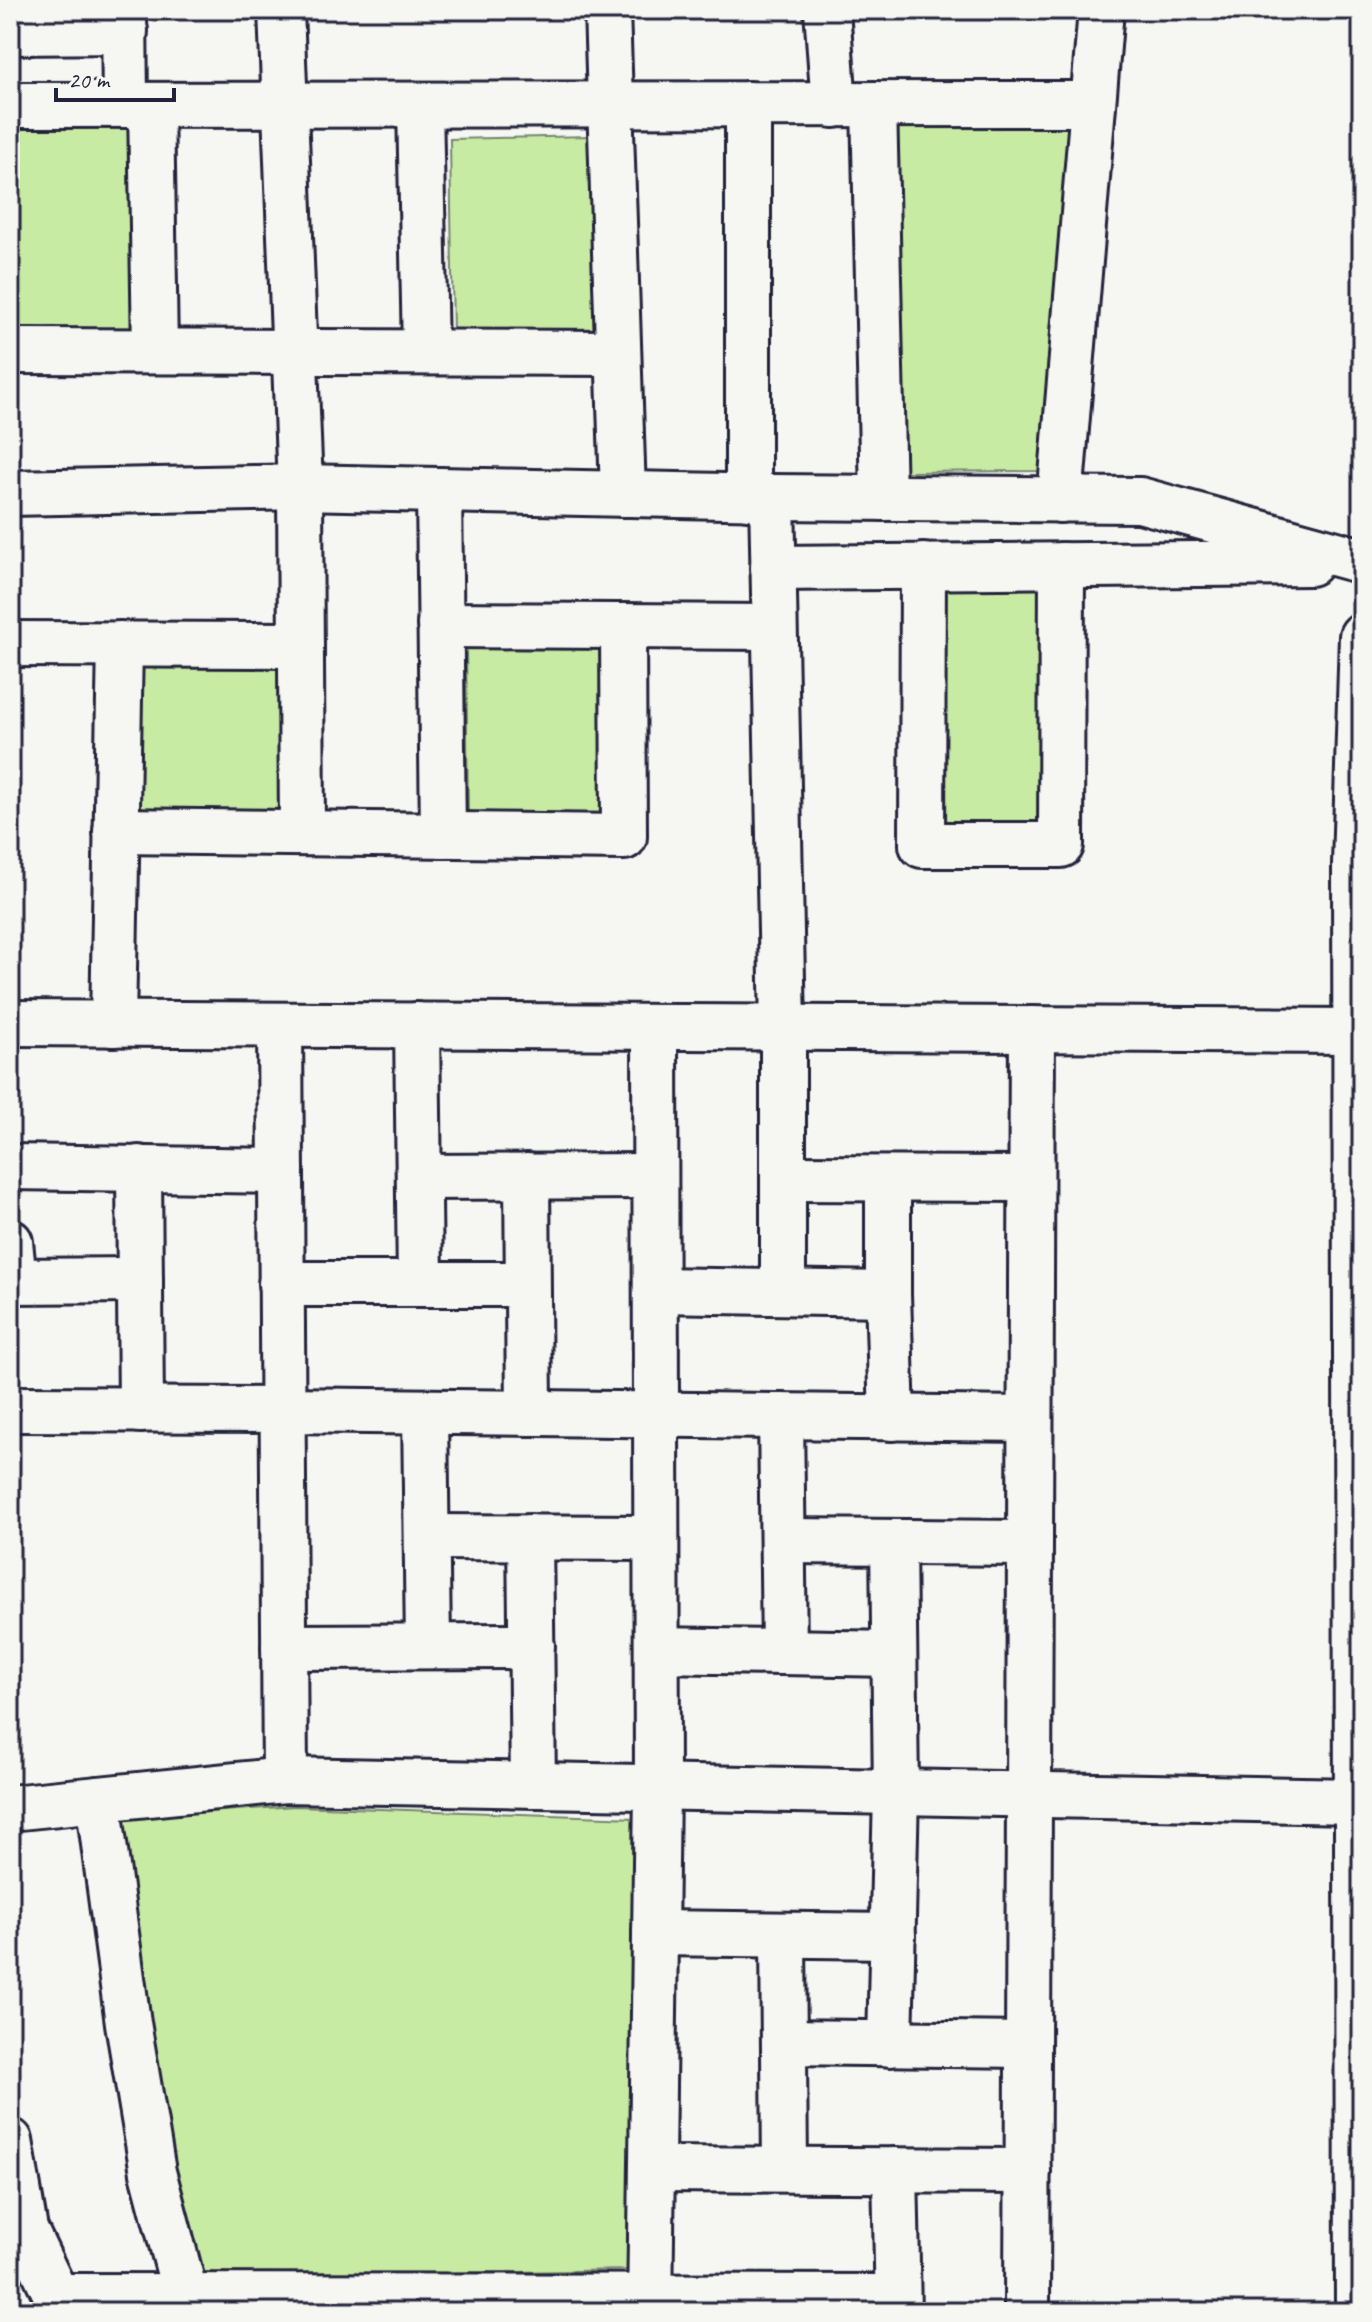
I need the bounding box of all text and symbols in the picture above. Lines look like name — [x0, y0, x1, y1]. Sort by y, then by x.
scale bar — [56, 52, 174, 102]
text: 20 m — [68, 65, 111, 95]

